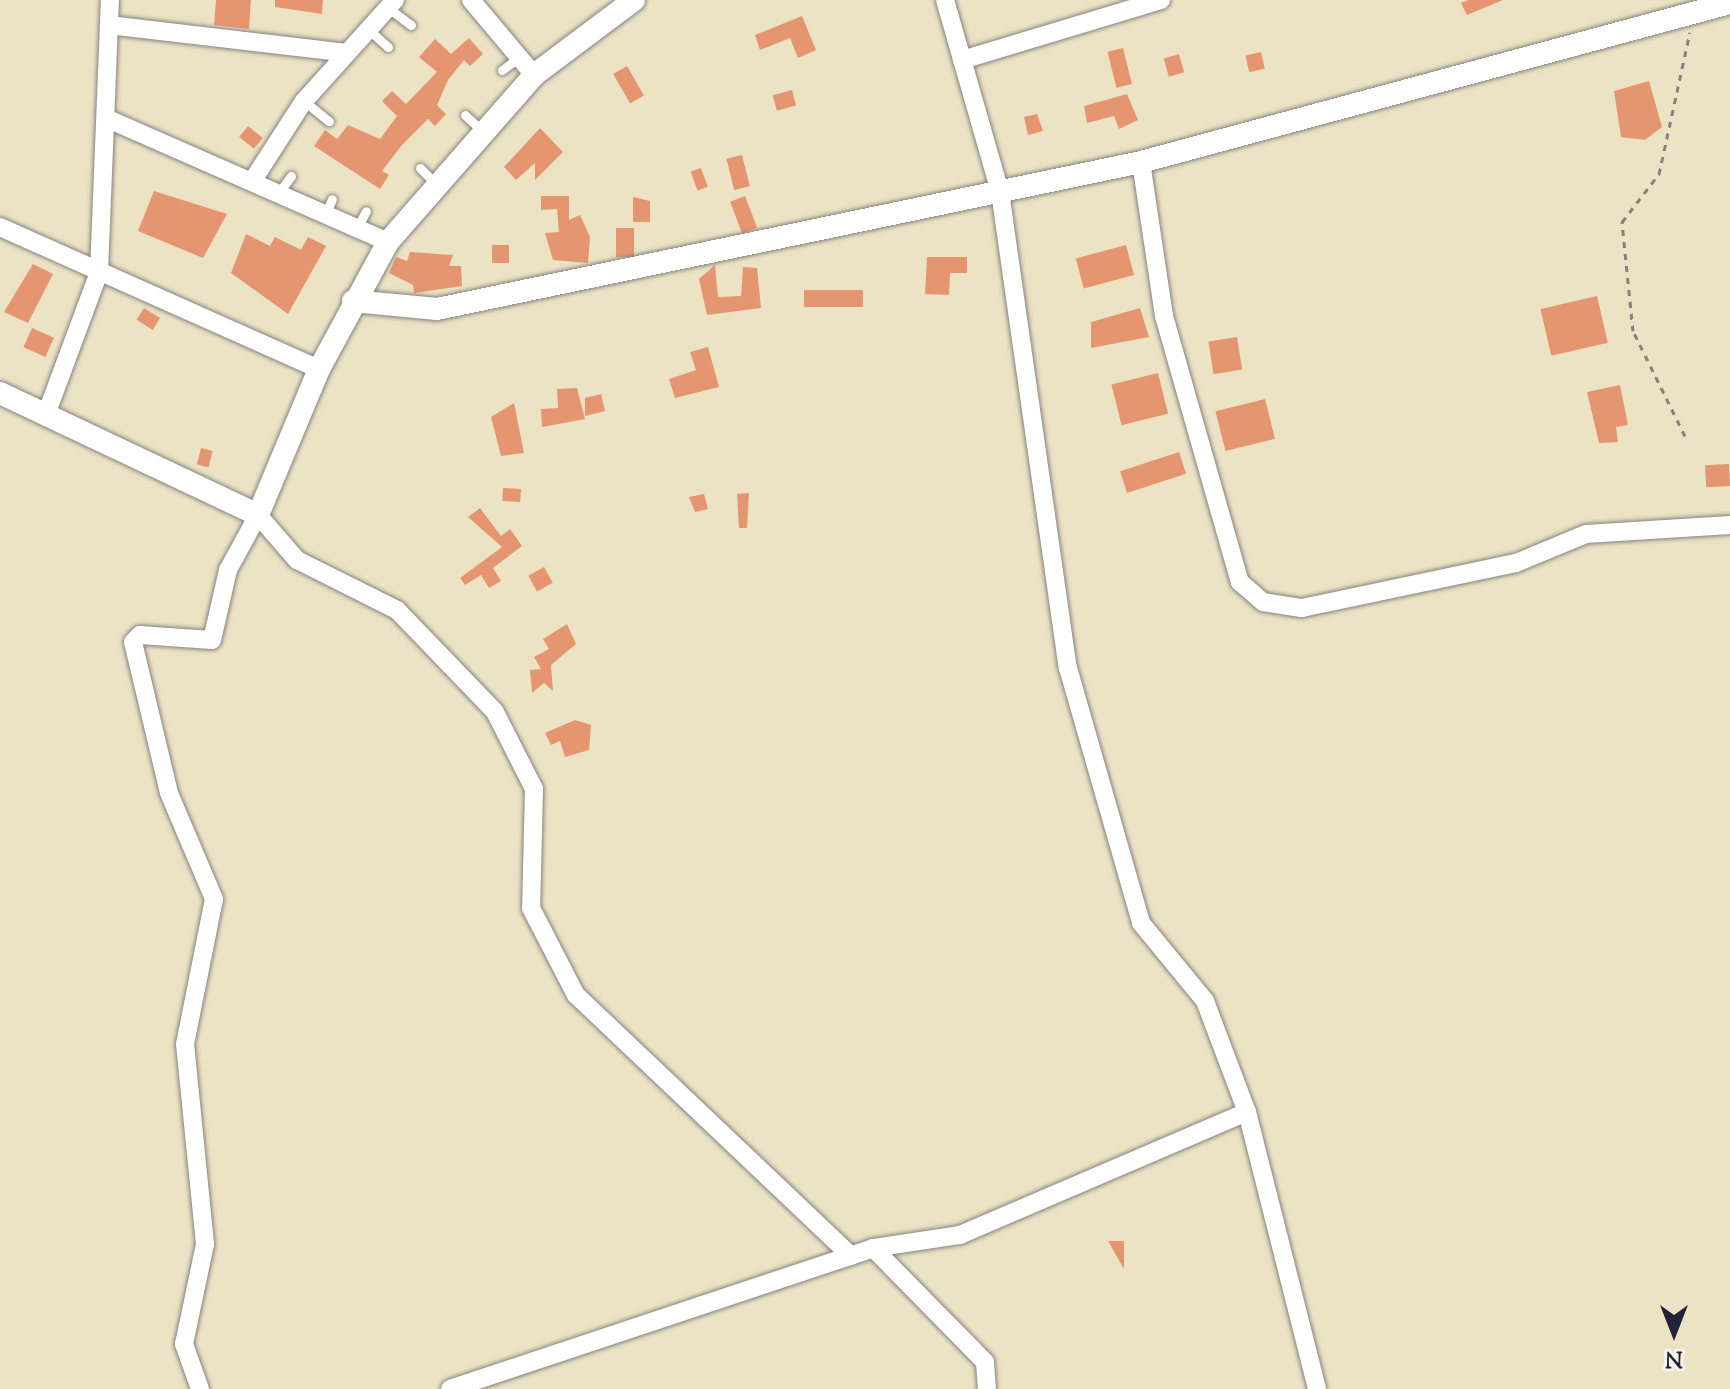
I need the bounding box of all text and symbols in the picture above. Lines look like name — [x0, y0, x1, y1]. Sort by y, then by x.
north arrow — [1634, 1293, 1714, 1373]
text: N — [1665, 1341, 1683, 1373]

